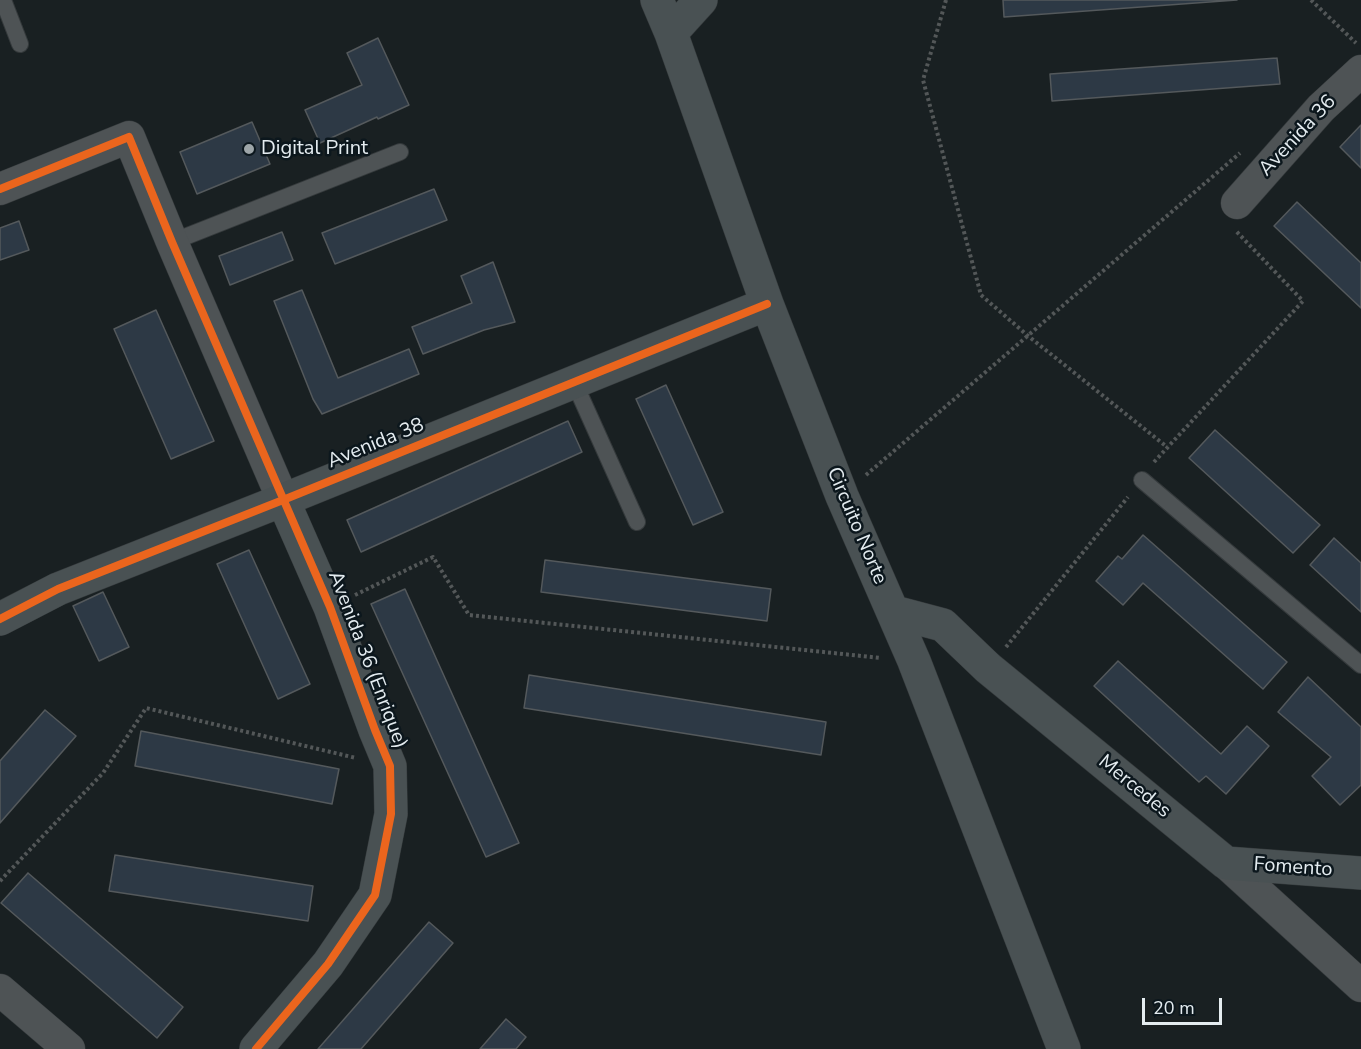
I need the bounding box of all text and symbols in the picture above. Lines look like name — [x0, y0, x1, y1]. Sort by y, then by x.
street label: Avenida 36 — [1254, 90, 1342, 182]
place label: Digital Print — [261, 137, 368, 161]
marker: Digital Print — [242, 142, 256, 156]
street label: Avenida 38 — [324, 414, 428, 474]
street label: Circuito Norte — [821, 464, 891, 588]
street label: Avenida 36 (Enrique) — [322, 568, 412, 752]
street label: Mercedes — [1093, 750, 1175, 824]
street label: Fomento — [1253, 853, 1333, 883]
scale bar — [1145, 986, 1224, 1024]
text: 20 m — [1153, 996, 1195, 1020]

